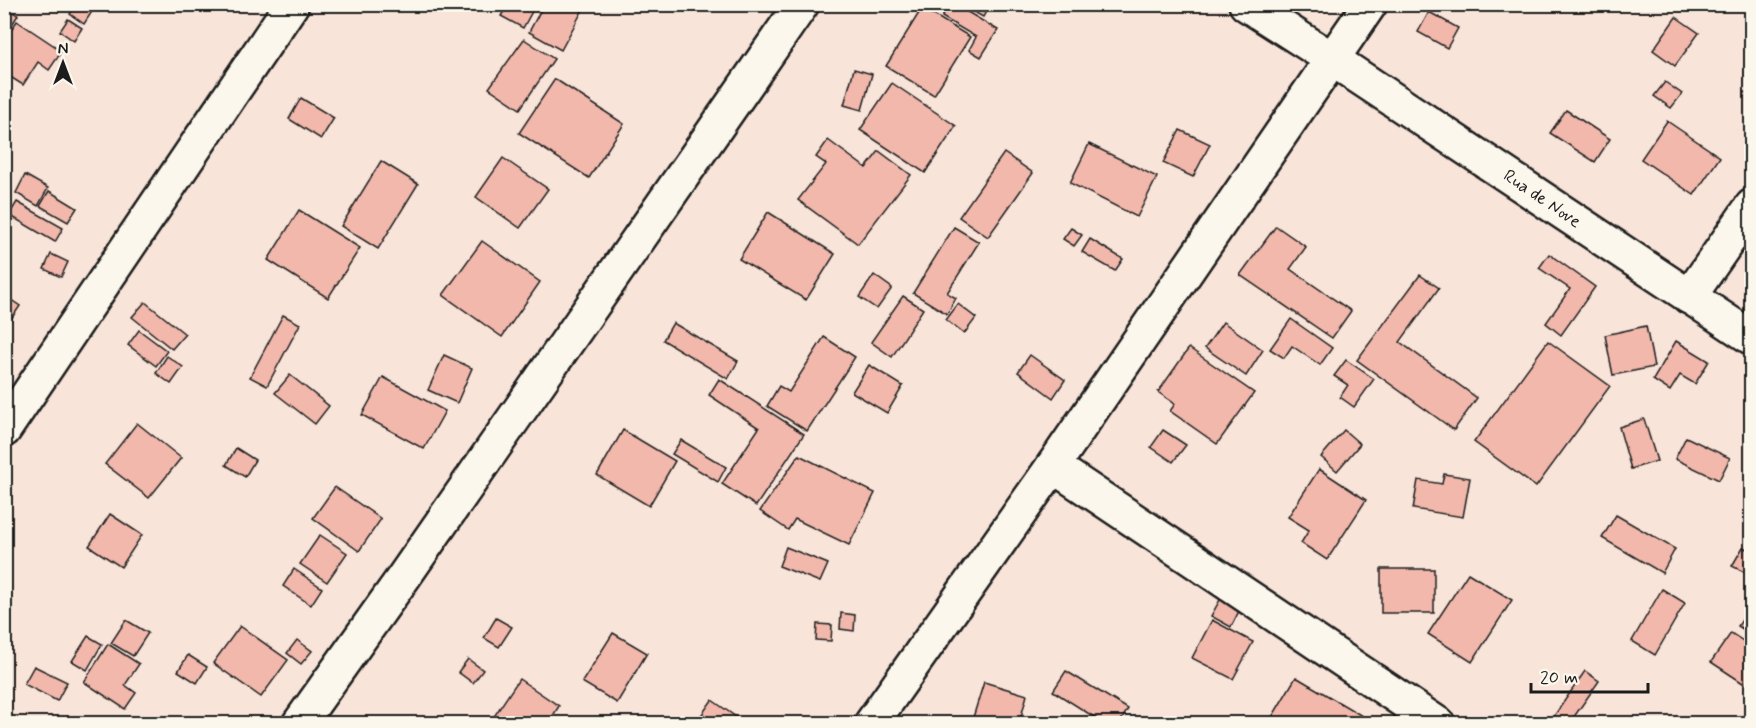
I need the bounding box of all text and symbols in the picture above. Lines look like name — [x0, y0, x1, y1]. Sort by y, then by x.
north arrow — [33, 33, 93, 93]
text: N — [58, 39, 68, 60]
street label: Rua de Nove — [1498, 164, 1586, 234]
scale bar — [1531, 656, 1648, 694]
text: 20 m — [1540, 666, 1578, 690]

